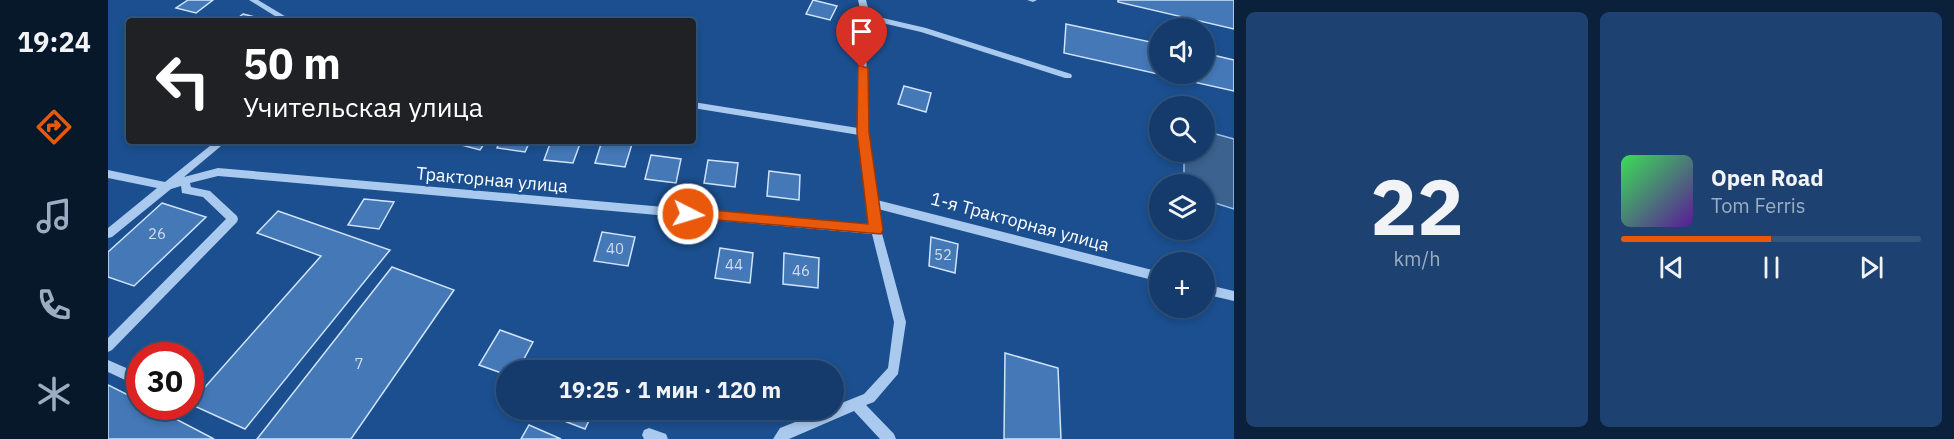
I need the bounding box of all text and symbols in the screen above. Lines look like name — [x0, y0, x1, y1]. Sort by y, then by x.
pin — [836, 6, 887, 68]
icon: arrive — [845, 15, 878, 48]
map controls — [1149, 18, 1215, 318]
button: sound — [1149, 18, 1215, 84]
text: 19:24 — [17, 24, 91, 59]
text: 50 m — [243, 36, 341, 91]
icon: left — [144, 42, 222, 120]
text: Учительская улица — [243, 89, 483, 124]
button: search — [1149, 96, 1215, 162]
icon: directions — [33, 106, 75, 148]
text: 22 — [1370, 155, 1464, 256]
street label: Тракторная улица — [415, 161, 569, 198]
text: Open Road — [1711, 163, 1824, 192]
button: layers — [1149, 174, 1215, 240]
position arrow — [656, 182, 720, 246]
street label: 1-я Тракторная улица — [928, 187, 1112, 257]
text: Tom Ferris — [1711, 192, 1806, 219]
icon: music — [33, 195, 75, 237]
house number: 26 — [148, 224, 166, 243]
house number: 40 — [606, 239, 624, 258]
house number: 52 — [934, 245, 952, 264]
text: km/h — [1393, 245, 1441, 272]
icon: previous — [1655, 251, 1688, 284]
icon: pause — [1755, 251, 1788, 284]
icon: next — [1855, 251, 1888, 284]
button: + — [1149, 252, 1215, 318]
house number: 44 — [725, 255, 743, 274]
house number: 46 — [792, 261, 810, 280]
icon: phone — [33, 284, 75, 326]
speed limit sign: 30 — [126, 342, 204, 420]
house number: 7 — [354, 354, 364, 373]
icon: climate — [33, 373, 75, 415]
text: 19:25 · 1 мин · 120 m — [559, 375, 781, 404]

